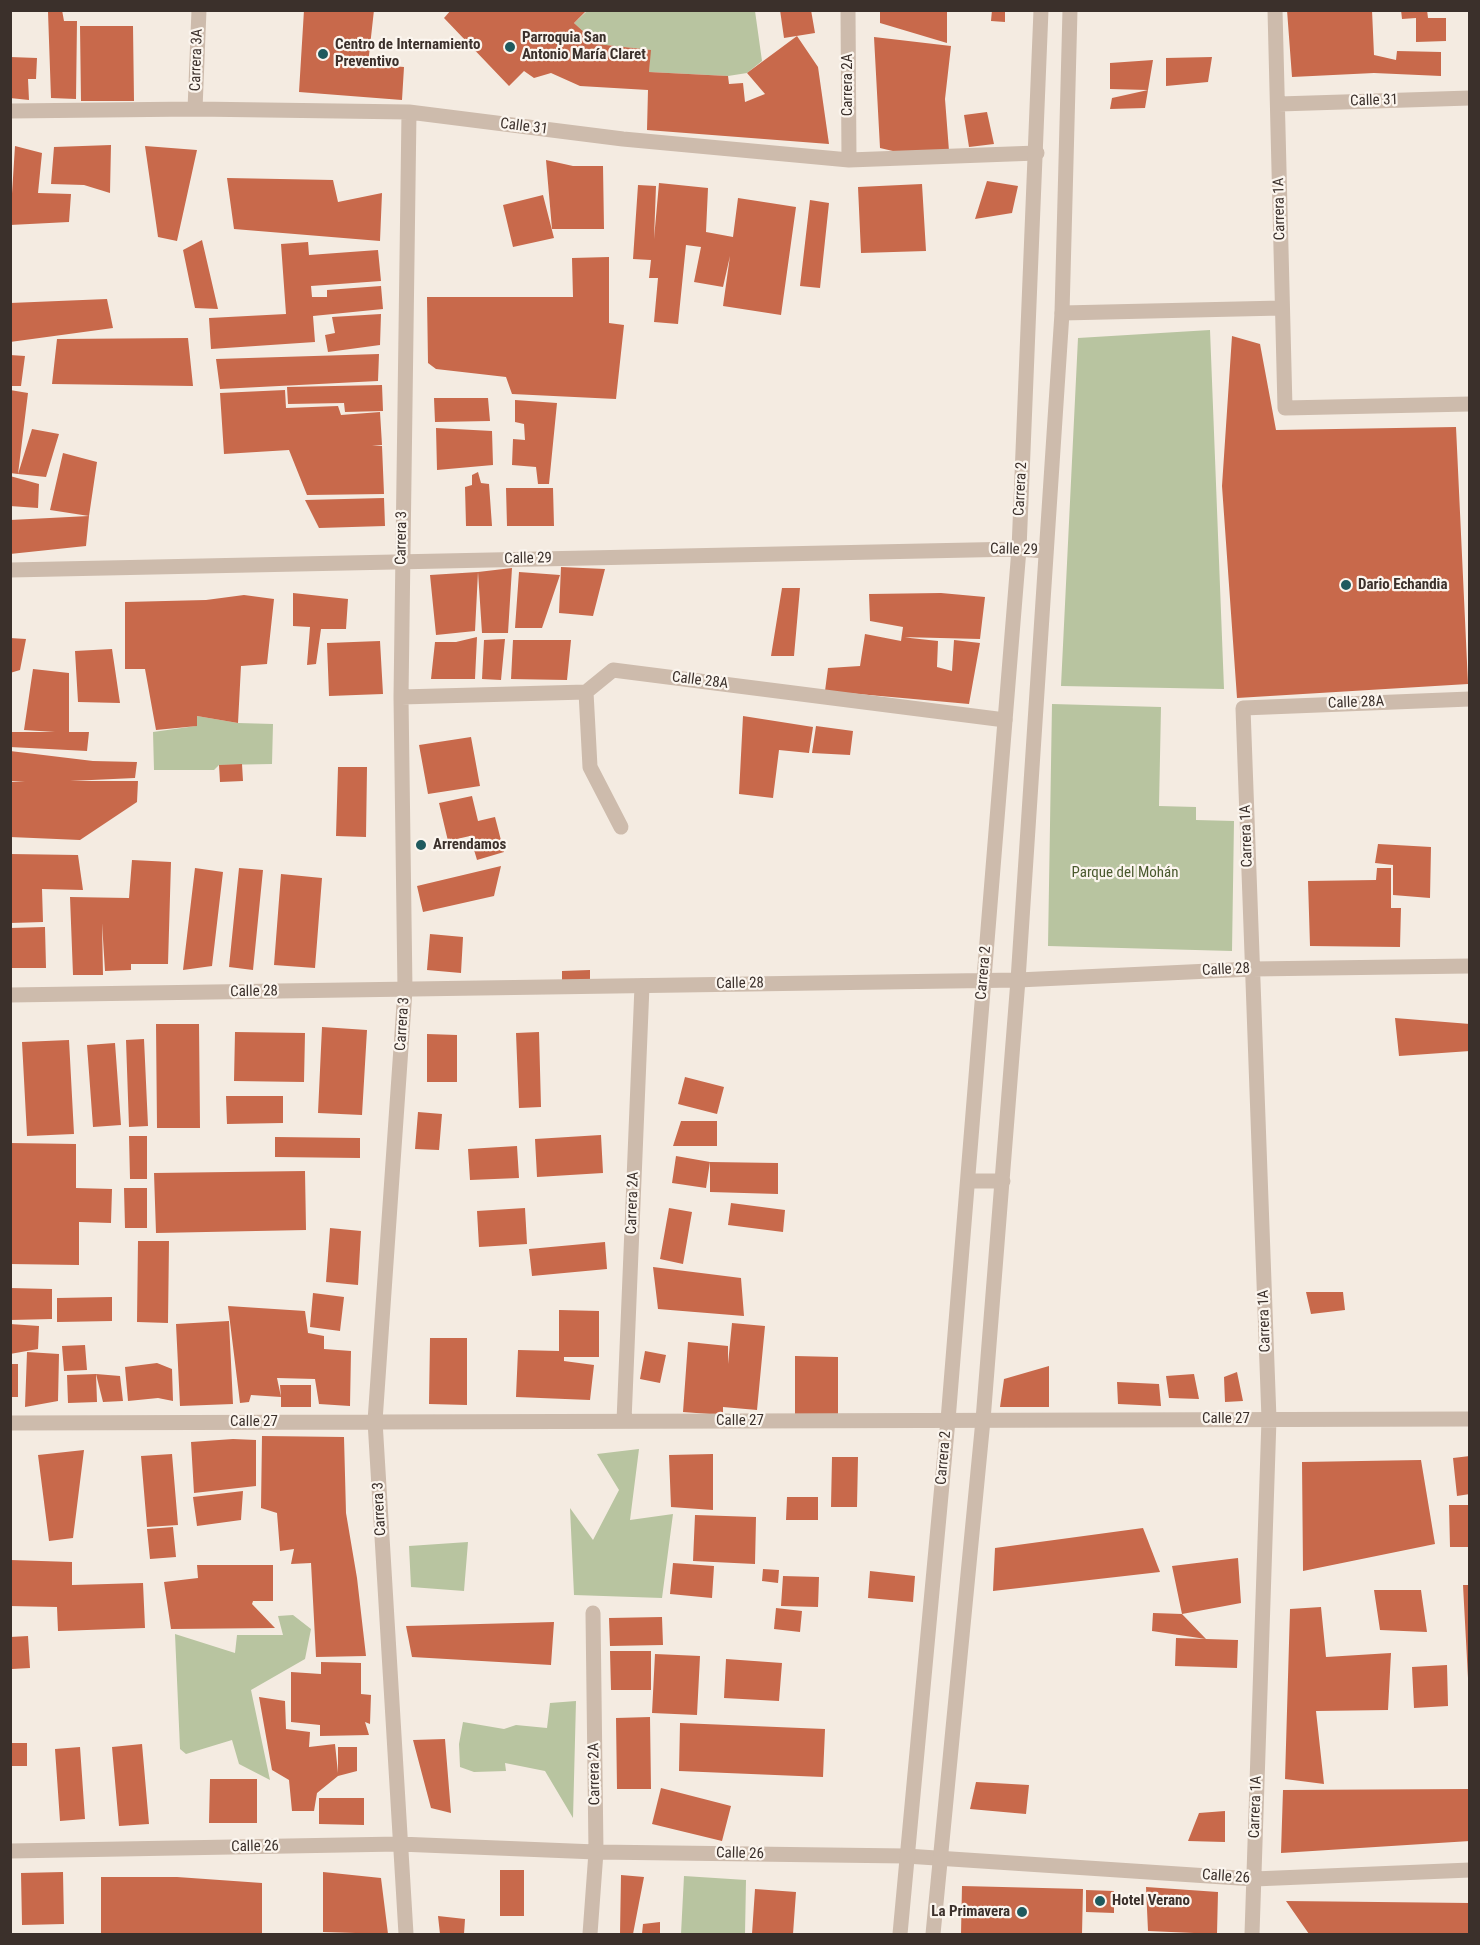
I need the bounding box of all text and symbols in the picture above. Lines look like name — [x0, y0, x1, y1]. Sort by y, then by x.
street label: Carrera 3A — [187, 28, 207, 92]
place label: Parroquia San Antonio María Claret — [522, 29, 646, 64]
place label: Centro de Internamiento Preventivo — [335, 36, 480, 71]
marker: Parroquia San Antonio María Claret — [503, 40, 517, 54]
marker: Centro de Internamiento Preventivo — [316, 47, 330, 61]
street label: Carrera 2A — [839, 54, 857, 116]
street label: Calle 31 — [1350, 91, 1398, 111]
street label: Calle 31 — [499, 115, 549, 139]
street label: Carrera 1A — [1270, 178, 1290, 240]
street label: Carrera 2 — [1011, 462, 1031, 516]
street label: Carrera 3 — [393, 511, 411, 565]
street label: Calle 29 — [990, 541, 1038, 559]
street label: Calle 29 — [504, 550, 552, 568]
place label: Dario Echandia — [1358, 576, 1447, 594]
marker: Dario Echandia — [1339, 578, 1353, 592]
street label: Calle 28A — [671, 669, 729, 693]
street label: Calle 28A — [1327, 693, 1385, 713]
street label: Carrera 1A — [1237, 804, 1257, 868]
place label: Arrendamos — [433, 836, 506, 854]
marker: Arrendamos — [414, 838, 428, 852]
park label: Parque del Mohán — [1072, 864, 1178, 882]
street label: Carrera 2 — [973, 945, 995, 1001]
street label: Calle 28 — [1202, 960, 1250, 980]
street label: Calle 28 — [716, 975, 764, 993]
street label: Calle 28 — [230, 983, 278, 1001]
street label: Carrera 3 — [392, 996, 414, 1052]
street label: Carrera 2A — [623, 1171, 643, 1235]
street label: Carrera 1A — [1255, 1289, 1275, 1353]
street label: Calle 27 — [1202, 1410, 1250, 1428]
street label: Calle 27 — [716, 1412, 764, 1430]
street label: Calle 27 — [230, 1413, 278, 1431]
street label: Carrera 2 — [933, 1430, 955, 1486]
street label: Carrera 3 — [370, 1482, 390, 1536]
street label: Carrera 2A — [585, 1743, 605, 1805]
street label: Carrera 1A — [1246, 1775, 1266, 1839]
street label: Calle 26 — [231, 1838, 279, 1856]
street label: Calle 26 — [716, 1845, 764, 1863]
street label: Calle 26 — [1202, 1866, 1250, 1888]
place label: Hotel Verano — [1112, 1892, 1190, 1910]
marker: Hotel Verano — [1093, 1894, 1107, 1908]
place label: La Primavera — [931, 1903, 1010, 1921]
marker: La Primavera — [1015, 1905, 1029, 1919]

